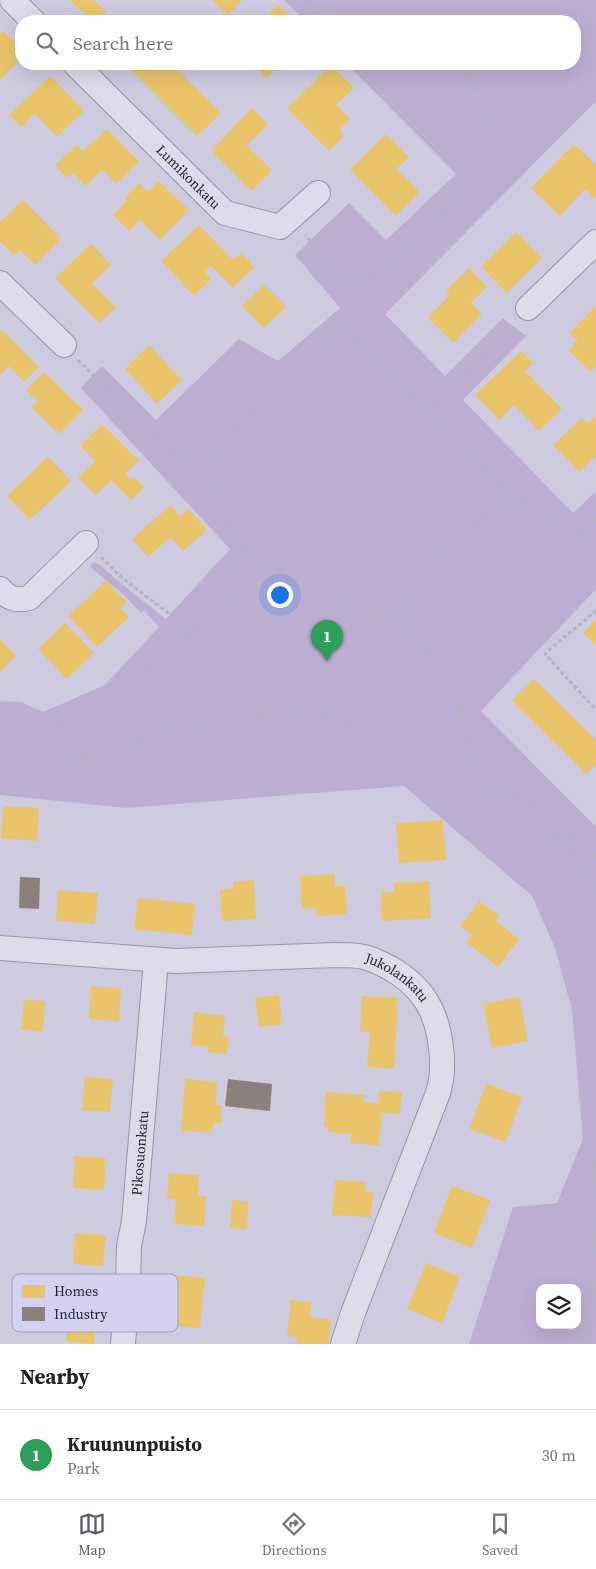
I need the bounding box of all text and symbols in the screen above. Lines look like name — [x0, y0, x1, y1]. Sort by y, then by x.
search box — [15, 15, 581, 70]
icon: search — [33, 29, 61, 57]
text: Search here — [73, 30, 173, 56]
street label: Lumikonkatu — [152, 140, 225, 213]
your location — [267, 582, 293, 608]
pin: 1 — [311, 620, 343, 661]
street label: Jukolankatu — [362, 947, 434, 1006]
street label: Pikosuonkatu — [126, 1110, 153, 1196]
legend — [12, 1274, 178, 1332]
text: Homes — [54, 1281, 98, 1301]
map controls — [536, 1284, 581, 1329]
button: layers — [536, 1284, 581, 1329]
text: Industry — [54, 1304, 108, 1324]
text: Nearby — [20, 1362, 90, 1391]
text: Kruununpuisto — [67, 1431, 202, 1457]
text: 1 — [32, 1444, 40, 1466]
text: 30 m — [542, 1444, 576, 1466]
text: Park — [67, 1457, 100, 1479]
tab: Map — [78, 1510, 106, 1560]
tab: Directions — [262, 1510, 326, 1560]
tab: Saved — [482, 1510, 518, 1560]

